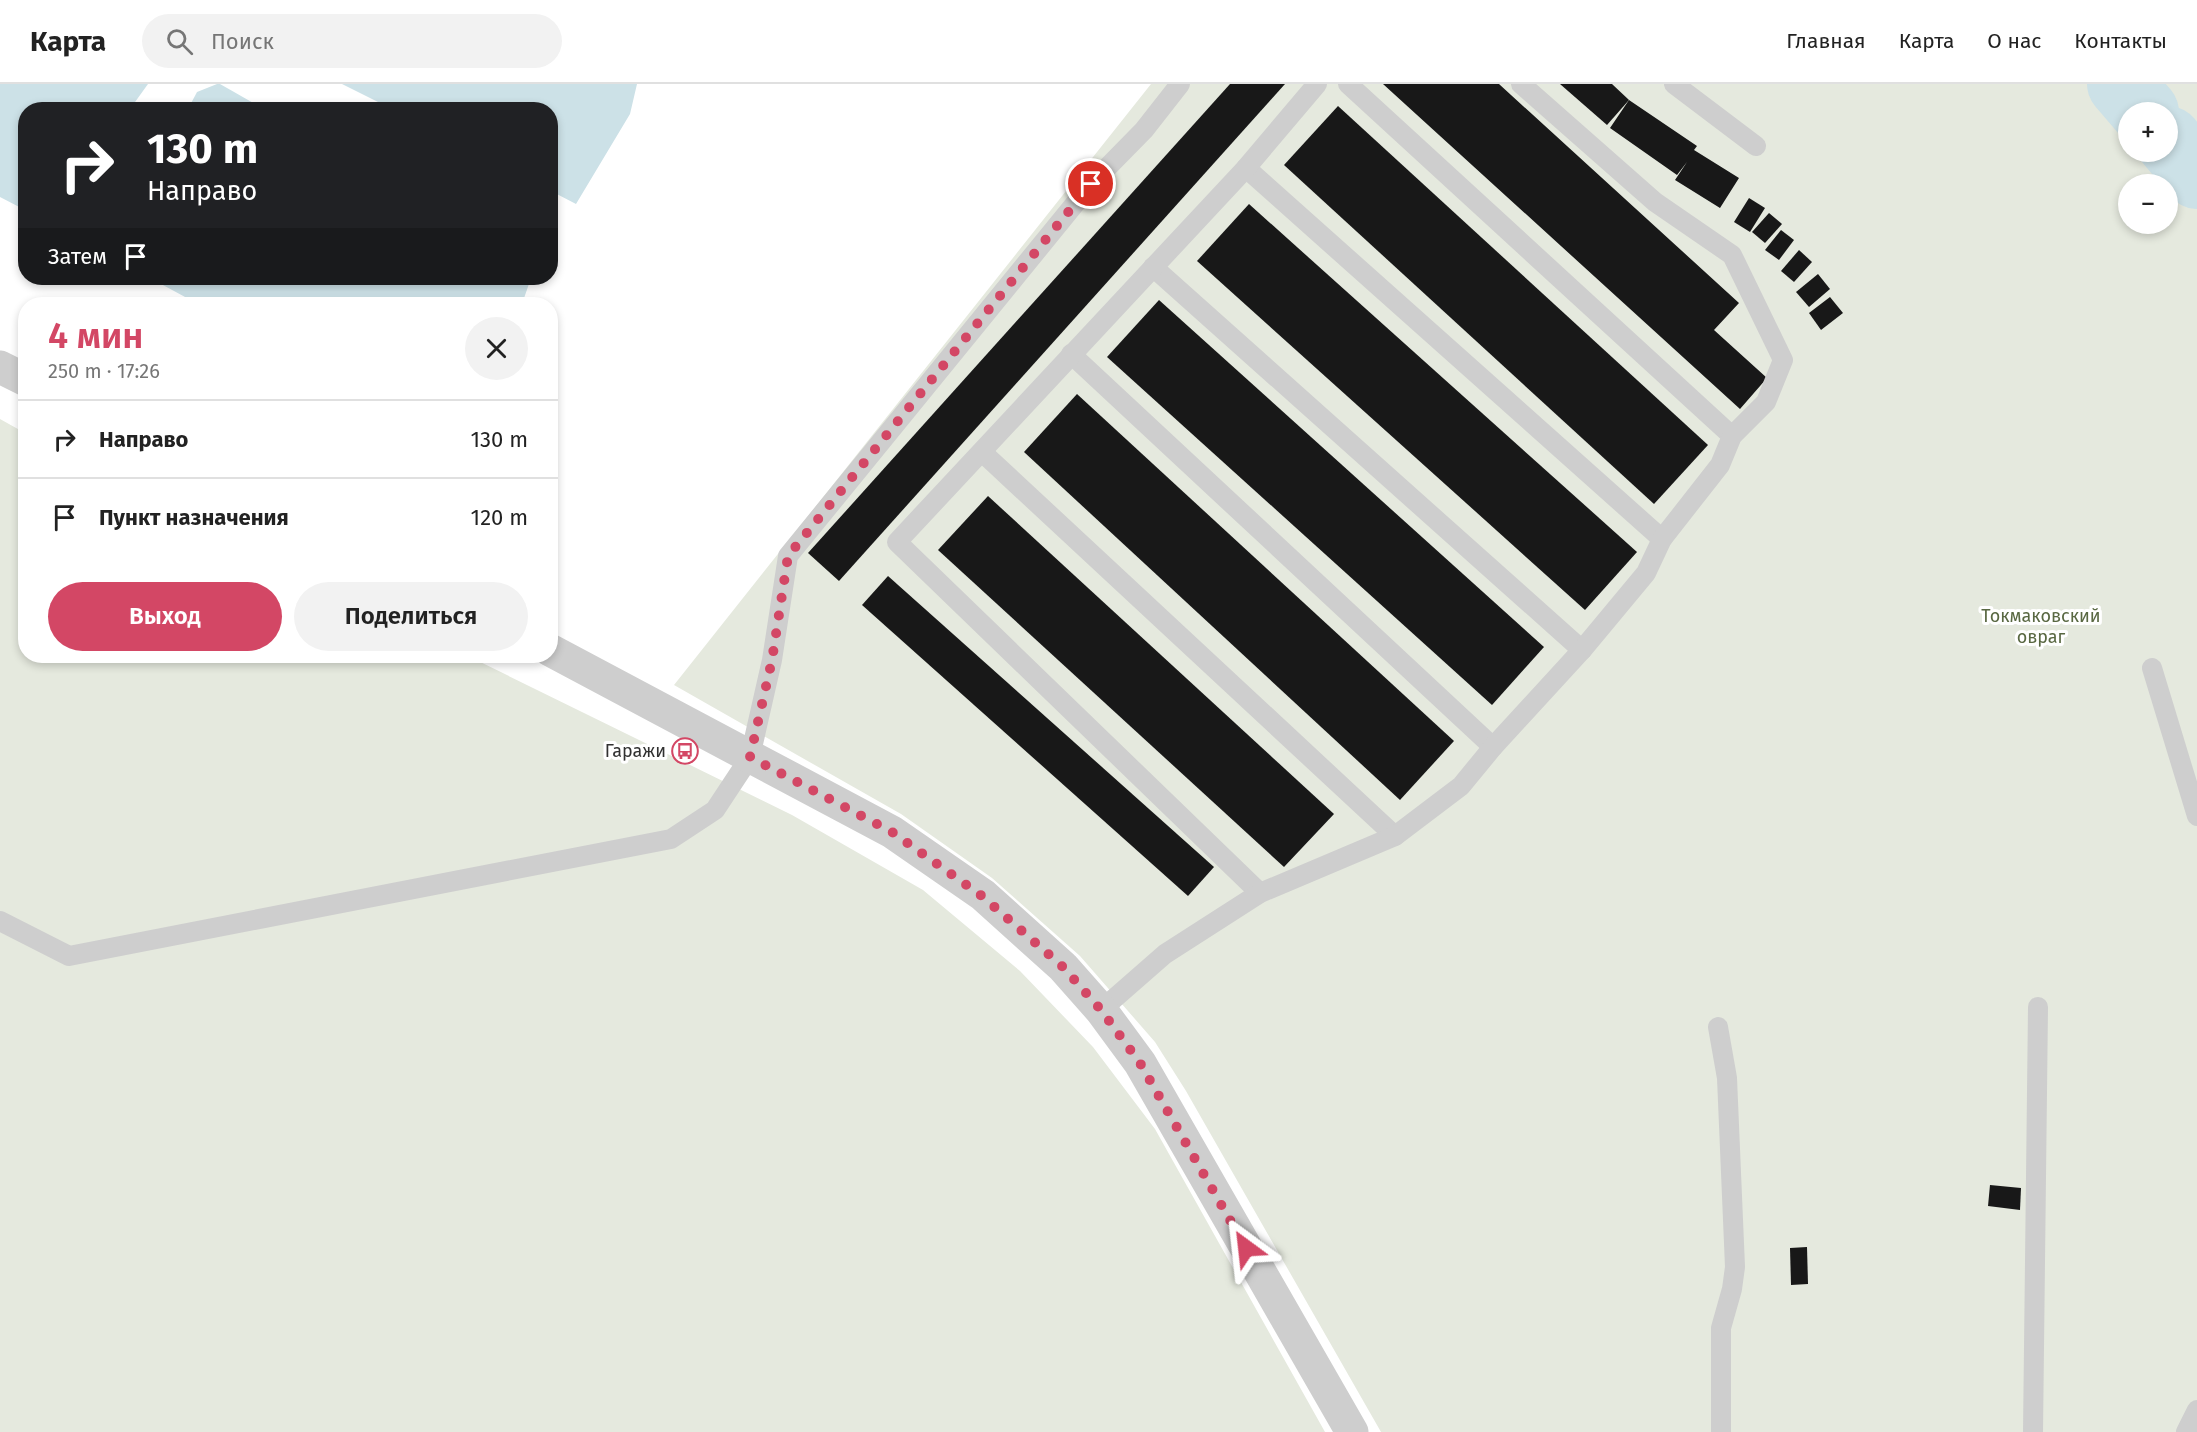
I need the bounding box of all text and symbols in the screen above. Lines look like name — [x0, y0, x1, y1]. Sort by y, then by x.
search box — [142, 14, 562, 68]
text: Карта — [30, 25, 106, 58]
icon: search — [163, 25, 196, 58]
text: Поиск — [211, 28, 274, 55]
text: Главная — [1786, 28, 1866, 54]
text: Карта — [1899, 28, 1954, 54]
text: О нас — [1987, 28, 2041, 54]
text: Контакты — [2074, 28, 2167, 54]
map controls — [2118, 102, 2178, 234]
button: + — [2118, 102, 2178, 162]
text: 130 m — [147, 124, 258, 174]
icon: right — [48, 126, 126, 204]
pin — [1065, 158, 1116, 209]
icon: arrive — [1074, 167, 1107, 200]
button: − — [2118, 174, 2178, 234]
text: Направо — [147, 175, 257, 207]
icon: arrive — [119, 240, 152, 273]
text: Затем — [48, 243, 107, 270]
text: 4 мин — [48, 314, 144, 358]
button: close — [465, 317, 528, 380]
text: 250 m · 17:26 — [48, 359, 160, 383]
icon: right — [48, 423, 81, 456]
text: Направо — [99, 426, 188, 453]
text: 130 m — [471, 426, 528, 453]
icon: arrive — [48, 501, 81, 534]
text: Пункт назначения — [99, 504, 289, 531]
text: 120 m — [471, 504, 528, 531]
button: Выход — [48, 582, 282, 651]
button: Поделиться — [294, 582, 528, 651]
park label: Токмаковский овраг — [1981, 605, 2101, 648]
bus stop icon: Гаражи — [670, 736, 700, 766]
place label: Гаражи — [605, 740, 666, 762]
position arrow — [1214, 1216, 1278, 1280]

